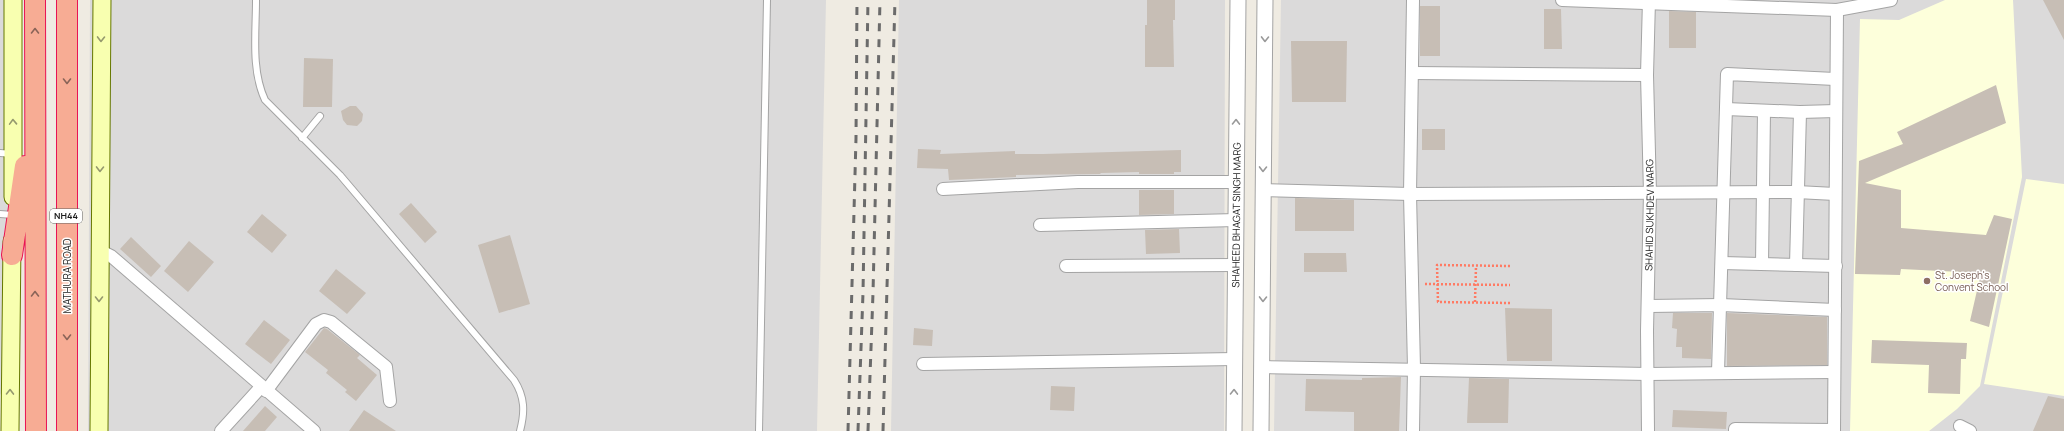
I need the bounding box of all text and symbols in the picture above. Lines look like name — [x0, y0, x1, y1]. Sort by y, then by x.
one-way arrow — [31, 28, 39, 34]
one-way arrow — [97, 36, 105, 42]
one-way arrow — [1260, 36, 1269, 42]
one-way arrow — [63, 78, 71, 84]
one-way arrow — [9, 119, 17, 125]
one-way arrow — [1232, 119, 1240, 125]
street label: SHAHEED BHAGAT SINGH MARG — [1228, 142, 1244, 288]
street label: SHAHID SUKHDEV MARG — [1641, 159, 1657, 271]
one-way arrow — [96, 166, 104, 172]
one-way arrow — [1259, 166, 1267, 172]
road number: NH44 — [50, 209, 82, 223]
street label: MATHURA ROAD — [60, 238, 74, 314]
place label: St. Joseph's Convent School — [1935, 268, 2008, 294]
marker: St. Joseph's Convent School — [1922, 276, 1932, 286]
one-way arrow — [31, 291, 39, 297]
one-way arrow — [95, 296, 103, 302]
one-way arrow — [1259, 296, 1267, 302]
one-way arrow — [63, 334, 71, 340]
one-way arrow — [6, 389, 14, 395]
one-way arrow — [1230, 389, 1238, 395]

